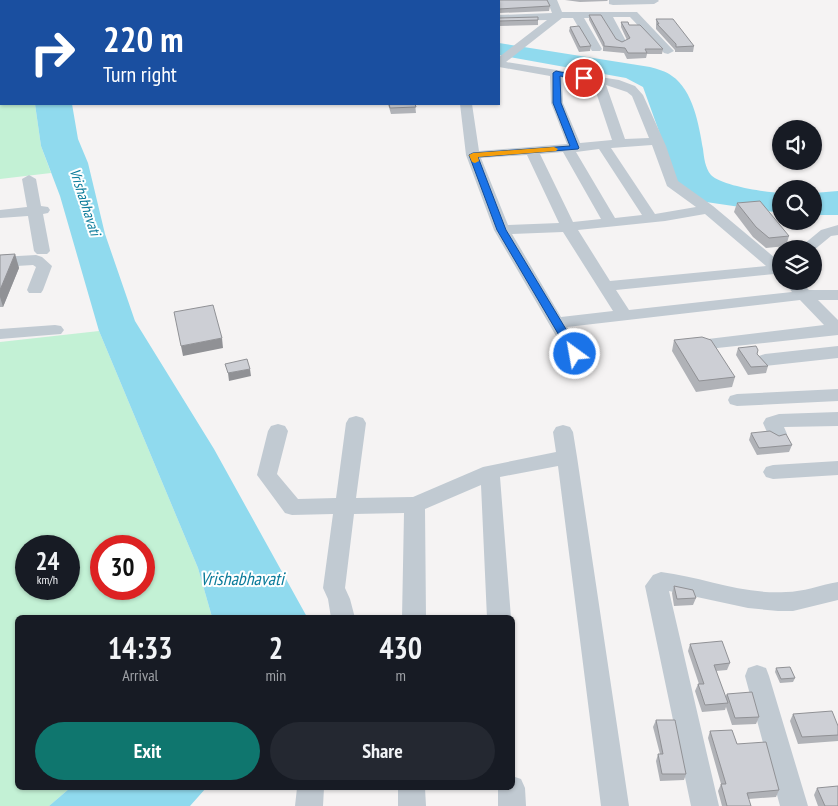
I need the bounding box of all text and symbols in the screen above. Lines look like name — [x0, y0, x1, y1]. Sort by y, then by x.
text: 220 m — [103, 16, 184, 62]
icon: right — [20, 20, 85, 85]
pin — [563, 57, 605, 99]
text: Turn right — [103, 60, 177, 88]
icon: arrive — [570, 64, 598, 92]
map controls — [772, 120, 822, 290]
button: sound — [772, 120, 822, 170]
water label: Vrishabhavati — [66, 166, 106, 240]
button: search — [772, 180, 822, 230]
button: layers — [772, 240, 822, 290]
position arrow — [548, 327, 600, 379]
speed limit sign: 30 — [90, 535, 155, 600]
text: 24 — [36, 545, 59, 577]
water label: Vrishabhavati — [200, 567, 286, 590]
text: km/h — [37, 572, 58, 587]
text: 14:33 — [108, 628, 173, 667]
text: 2 — [269, 628, 283, 667]
text: 430 — [379, 628, 422, 667]
text: Arrival — [122, 665, 158, 685]
text: min — [265, 665, 286, 685]
text: m — [395, 665, 406, 685]
button: Exit — [35, 722, 260, 780]
button: Share — [270, 722, 495, 780]

